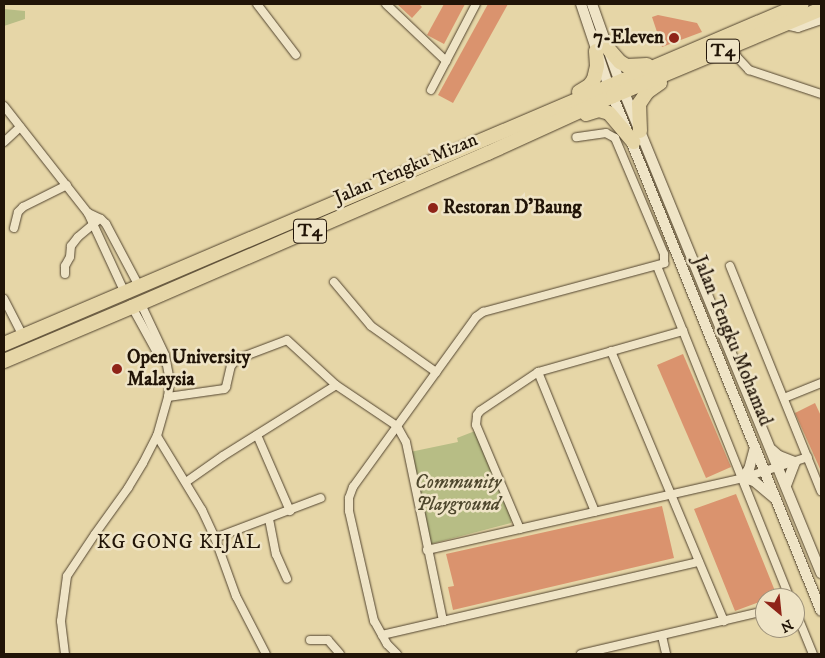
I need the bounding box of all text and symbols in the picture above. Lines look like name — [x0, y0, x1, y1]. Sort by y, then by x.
place label: 7-Eleven — [593, 27, 664, 49]
marker: 7-Eleven — [668, 32, 680, 44]
road number: T4 — [706, 36, 740, 66]
street label: Jalan Tengku Mizan — [331, 128, 481, 210]
place label: Restoran D'Baung — [443, 197, 582, 219]
marker: Restoran D'Baung — [427, 202, 439, 214]
road number: T4 — [292, 216, 328, 247]
street label: Jalan Tengku Mohamad — [687, 253, 777, 429]
place label: Open University Malaysia — [127, 347, 250, 391]
marker: Open University Malaysia — [111, 363, 123, 375]
park label: Community Playground — [415, 472, 501, 516]
district label: KG GONG KIJAL — [95, 530, 263, 554]
north arrow — [755, 588, 805, 638]
text: N — [777, 615, 796, 636]

